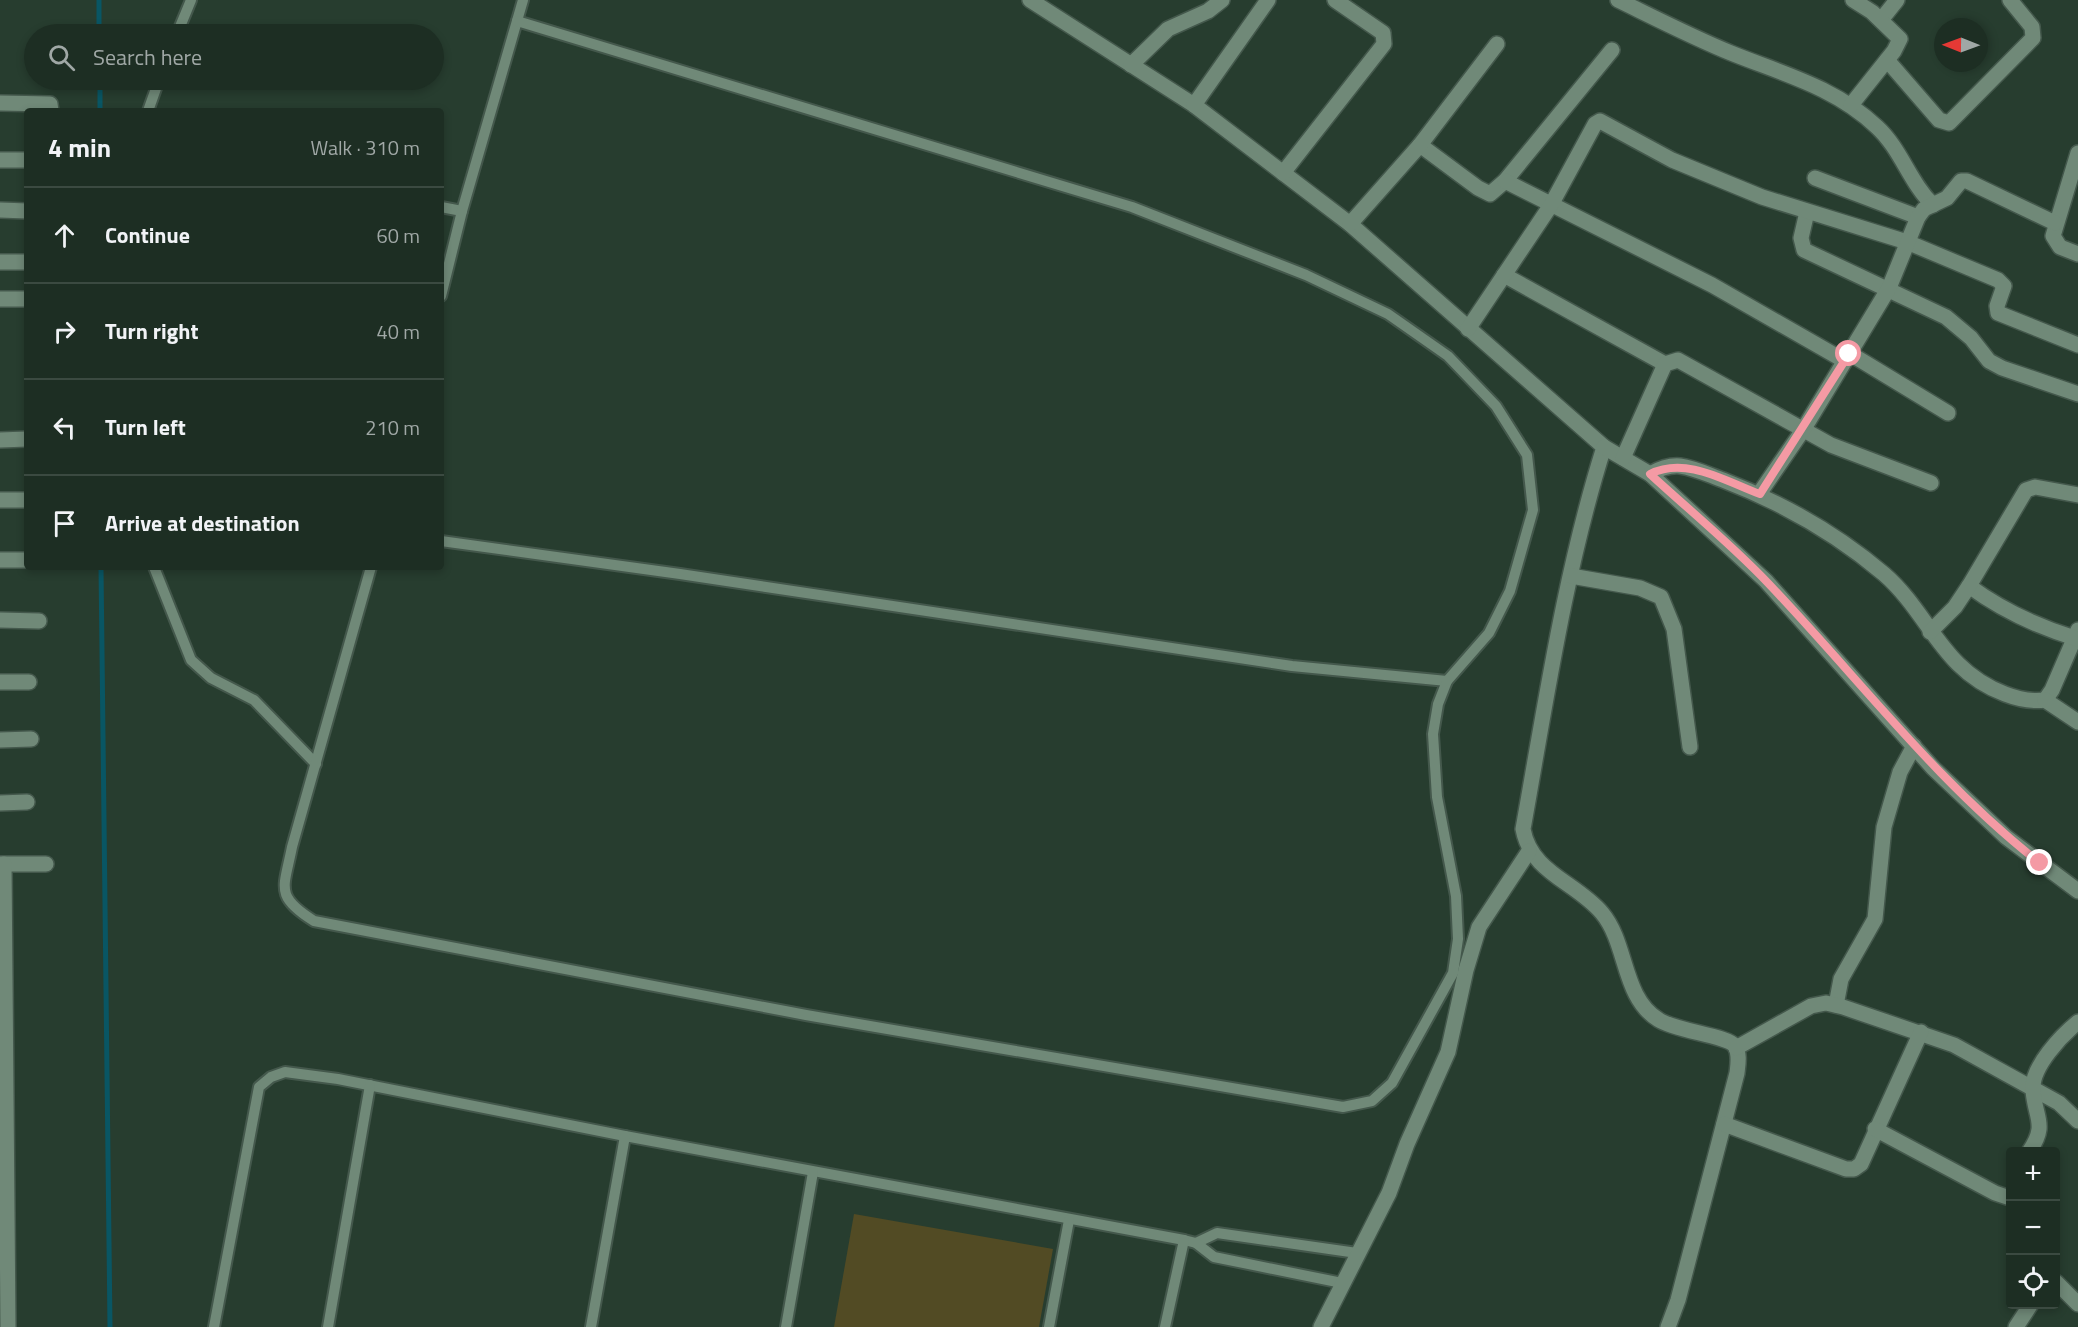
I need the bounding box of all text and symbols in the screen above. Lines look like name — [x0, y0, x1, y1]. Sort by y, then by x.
north arrow — [1934, 18, 1988, 72]
search box — [24, 24, 444, 90]
text: Search here — [93, 40, 202, 74]
icon: search — [45, 41, 78, 74]
text: 4 min — [48, 128, 111, 167]
text: Walk · 310 m — [311, 132, 420, 163]
text: Continue — [105, 218, 190, 252]
icon: ahead — [48, 219, 81, 252]
text: 60 m — [376, 220, 420, 251]
text: Turn right — [105, 314, 199, 348]
icon: right — [48, 315, 81, 348]
text: 40 m — [376, 316, 420, 347]
route start — [1835, 340, 1861, 366]
text: Turn left — [105, 410, 186, 444]
icon: left — [48, 411, 81, 444]
text: 210 m — [365, 412, 420, 443]
text: Arrive at destination — [105, 506, 300, 540]
icon: arrive — [48, 507, 81, 540]
route end — [2026, 849, 2052, 875]
map controls — [2006, 1147, 2060, 1309]
button: + — [2006, 1147, 2060, 1201]
button: − — [2006, 1201, 2060, 1255]
button: locate — [2006, 1255, 2060, 1309]

